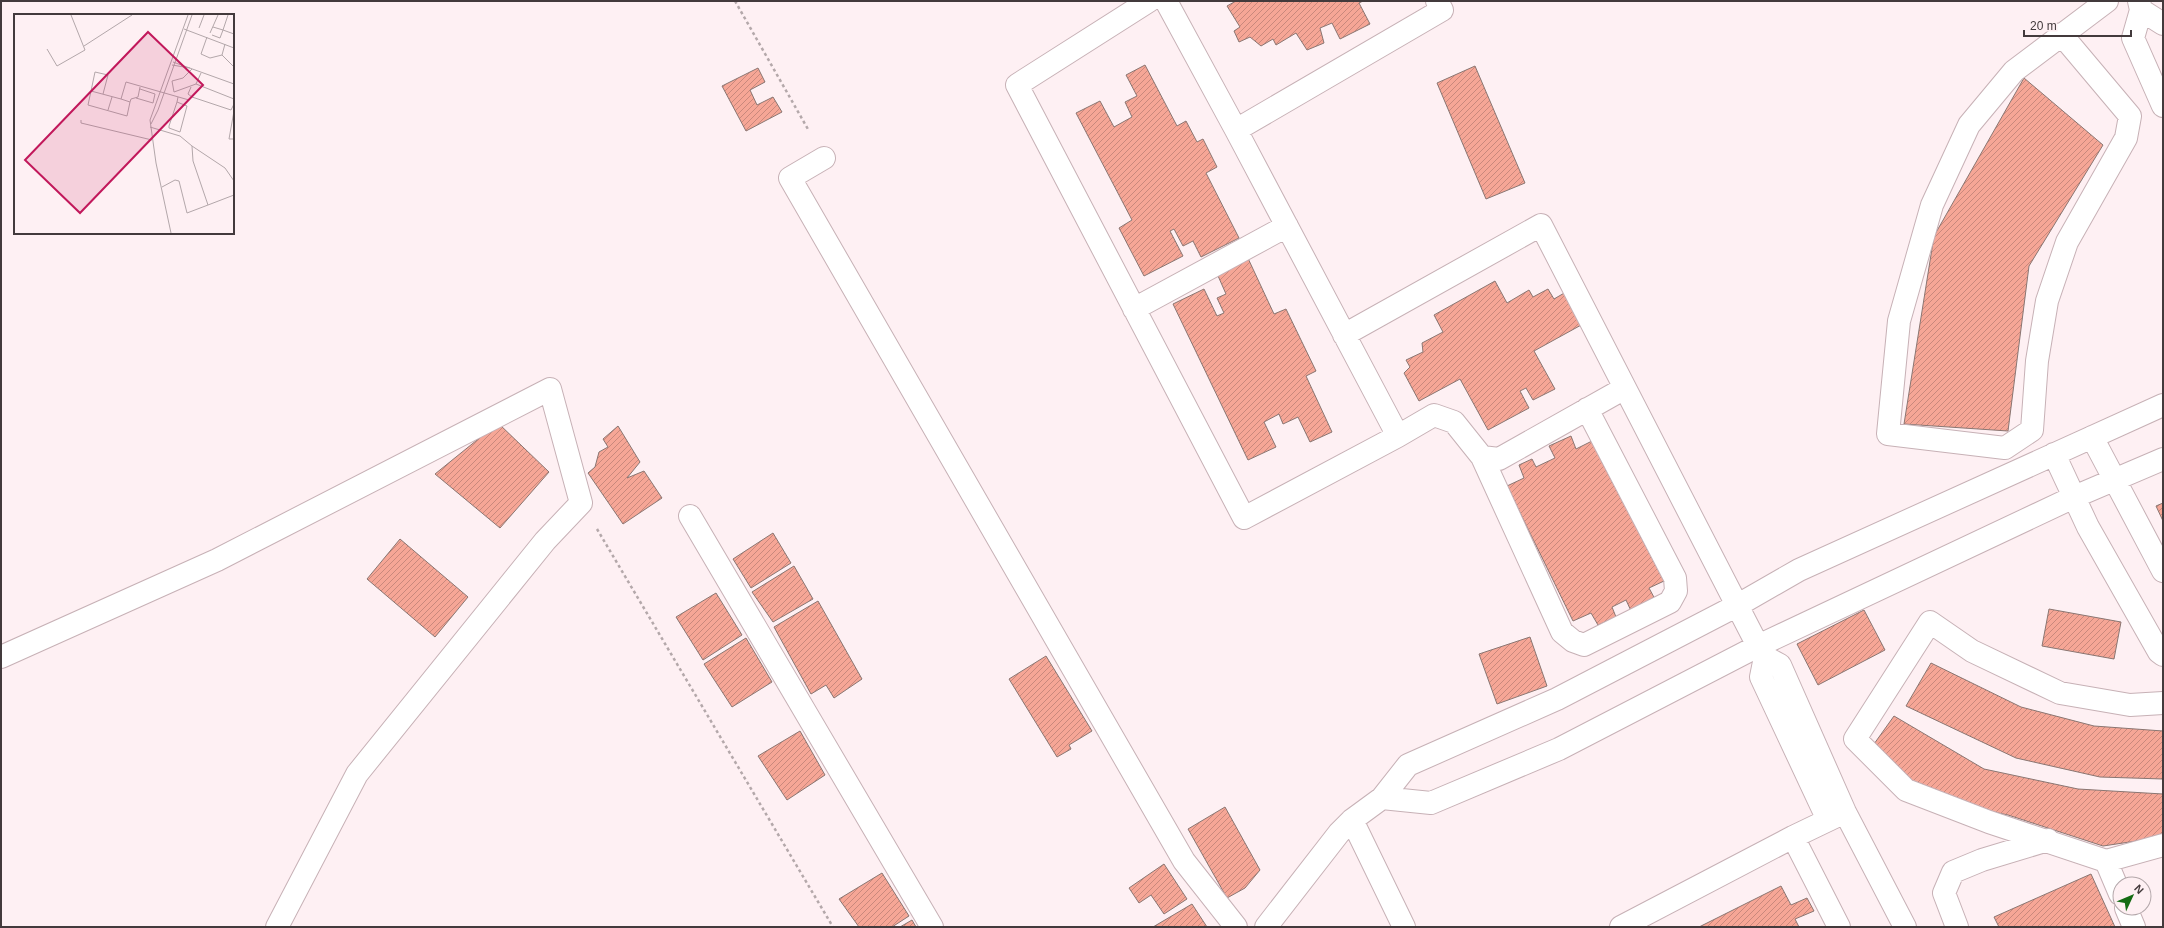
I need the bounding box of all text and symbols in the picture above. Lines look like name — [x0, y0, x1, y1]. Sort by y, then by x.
scale bar — [2024, 12, 2131, 38]
inset map — [14, 14, 234, 234]
text: 20 m — [2030, 19, 2057, 33]
north arrow — [2112, 876, 2152, 916]
text: N — [2132, 882, 2146, 896]

